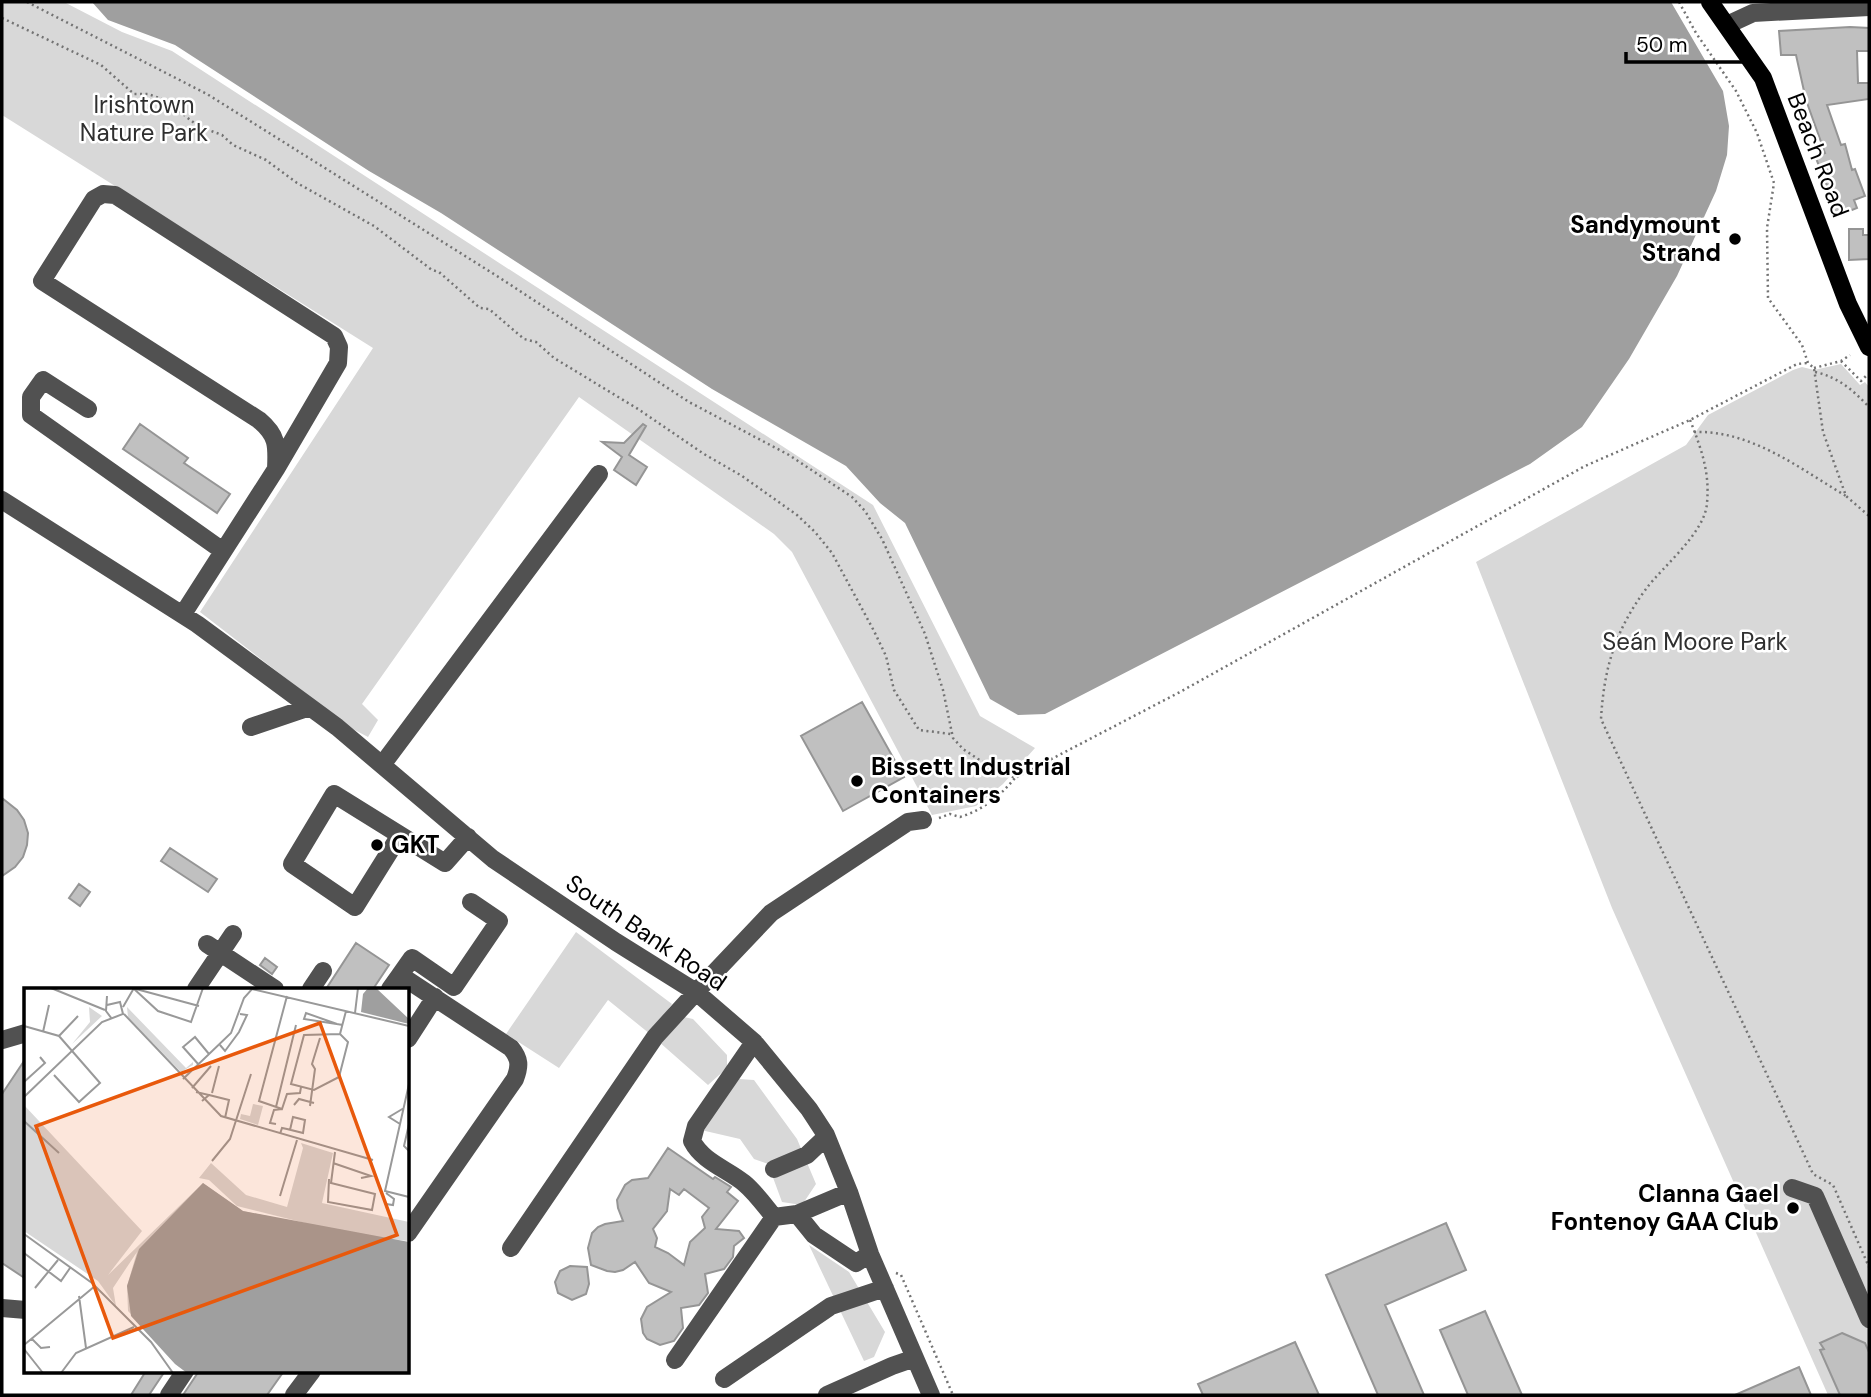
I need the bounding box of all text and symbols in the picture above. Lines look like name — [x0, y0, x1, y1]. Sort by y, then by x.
scale bar — [1626, 21, 1745, 65]
text: 50 m — [1636, 31, 1687, 59]
street label: Beach Road — [1781, 88, 1856, 222]
park label: Irishtown Nature Park — [80, 89, 208, 148]
place label: Sandymount Strand — [1570, 209, 1721, 268]
marker: Sandymount Strand — [1727, 231, 1743, 247]
park label: Seán Moore Park — [1602, 626, 1788, 657]
place label: Bissett Industrial Containers — [871, 751, 1071, 810]
marker: Bissett Industrial Containers — [849, 773, 865, 789]
place label: GKT — [391, 829, 440, 860]
marker: GKT — [369, 837, 385, 853]
street label: South Bank Road — [560, 867, 733, 998]
inset map — [24, 988, 410, 1372]
place label: Clanna Gael Fontenoy GAA Club — [1551, 1178, 1779, 1237]
marker: Clanna Gael Fontenoy GAA Club — [1785, 1200, 1801, 1216]

